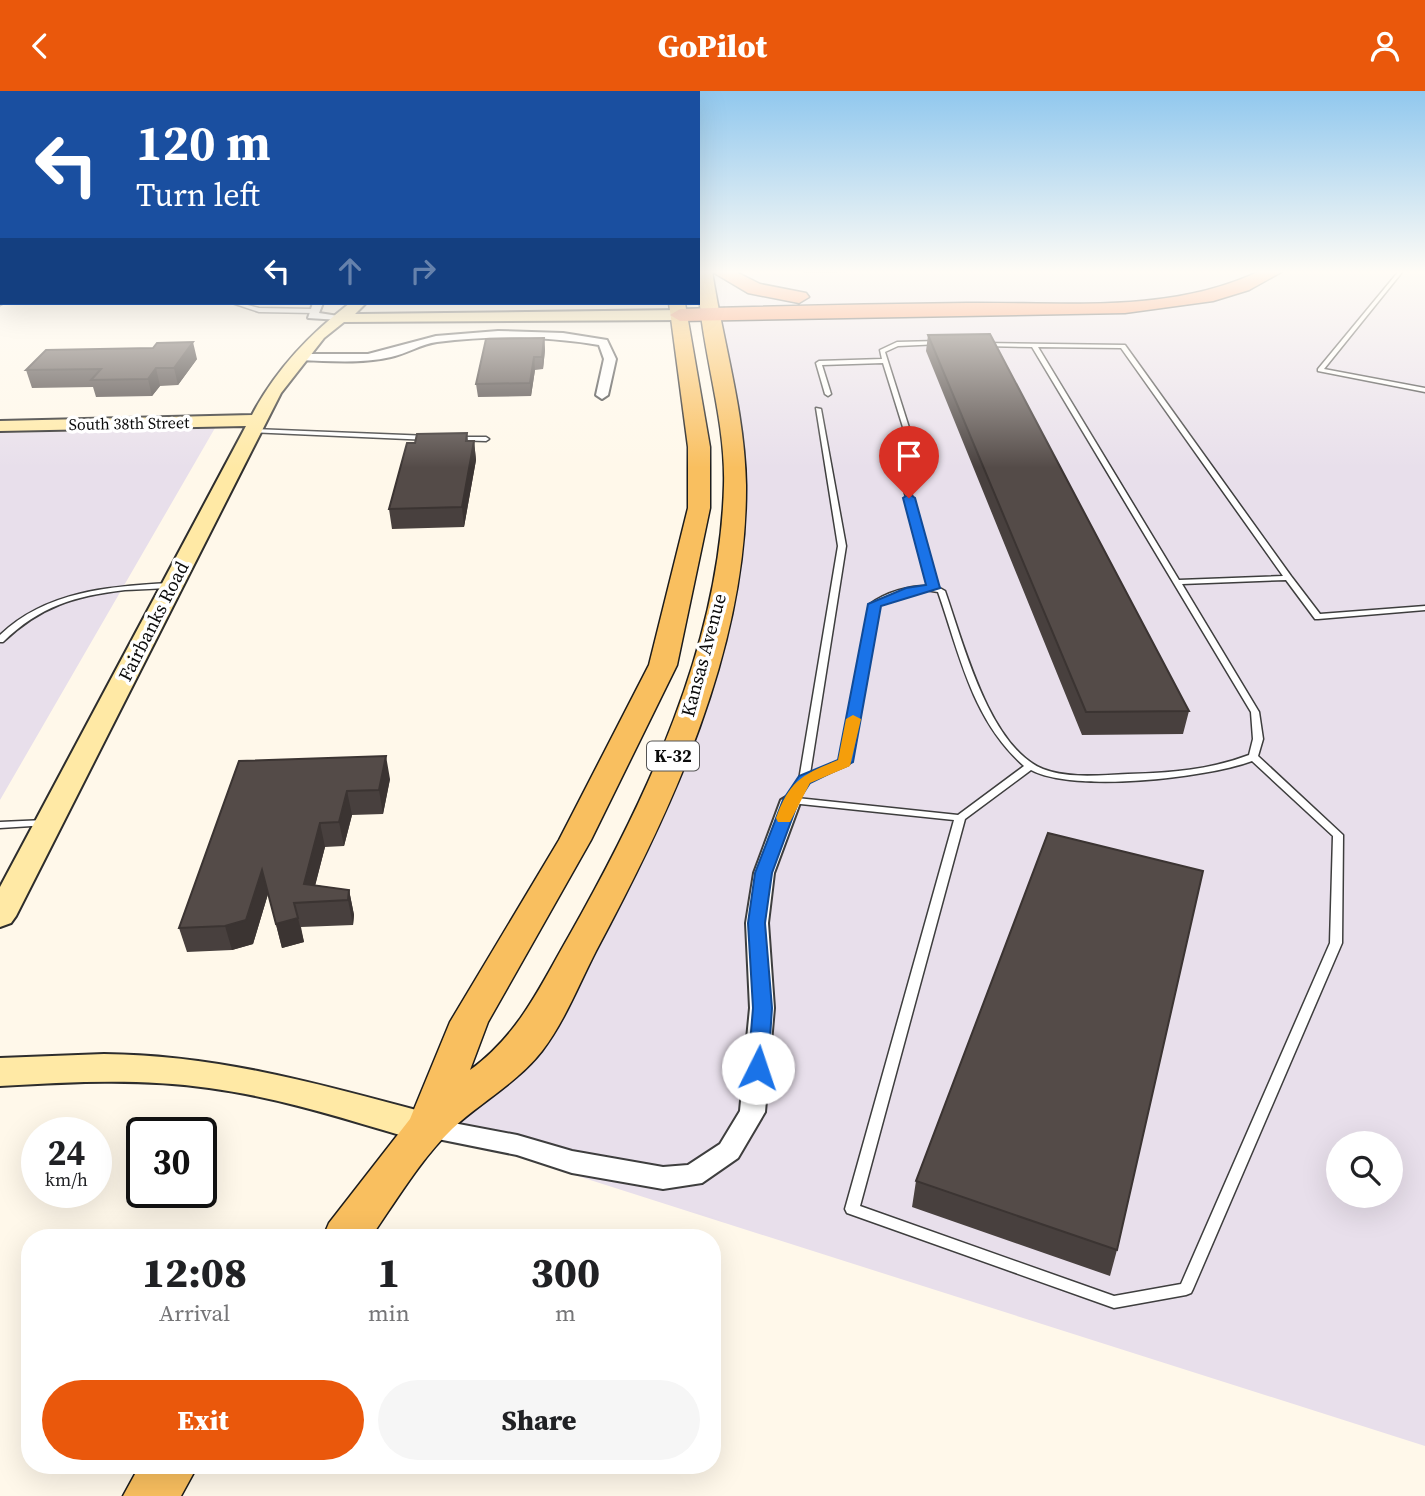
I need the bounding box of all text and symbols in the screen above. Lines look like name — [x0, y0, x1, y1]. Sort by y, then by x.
text: GoPilot — [658, 24, 767, 68]
icon: back — [21, 27, 59, 65]
icon: person — [1366, 27, 1404, 65]
text: 120 m — [136, 109, 271, 176]
icon: left — [21, 119, 112, 210]
text: Turn left — [136, 173, 260, 217]
icon: left — [258, 252, 296, 290]
icon: ahead — [331, 252, 369, 290]
icon: right — [404, 252, 442, 290]
street label: South 38th Street — [69, 411, 190, 435]
pin — [879, 426, 939, 498]
icon: arrive — [890, 437, 928, 475]
street label: Fairbanks Road — [112, 556, 195, 685]
street label: Kansas Avenue — [674, 591, 732, 719]
road number: K-32 — [647, 741, 699, 771]
position arrow — [721, 1031, 795, 1105]
speed limit sign: 30 — [126, 1117, 217, 1208]
text: 24 — [48, 1129, 85, 1177]
map controls — [1326, 1131, 1403, 1208]
button: search — [1326, 1131, 1403, 1208]
text: km/h — [45, 1167, 88, 1192]
text: 12:08 — [142, 1243, 247, 1301]
text: 1 — [377, 1243, 400, 1301]
text: 300 — [531, 1243, 600, 1301]
text: Arrival — [159, 1297, 230, 1329]
text: min — [368, 1297, 410, 1329]
text: m — [555, 1297, 576, 1329]
button: Exit — [42, 1380, 364, 1460]
button: Share — [378, 1380, 700, 1460]

